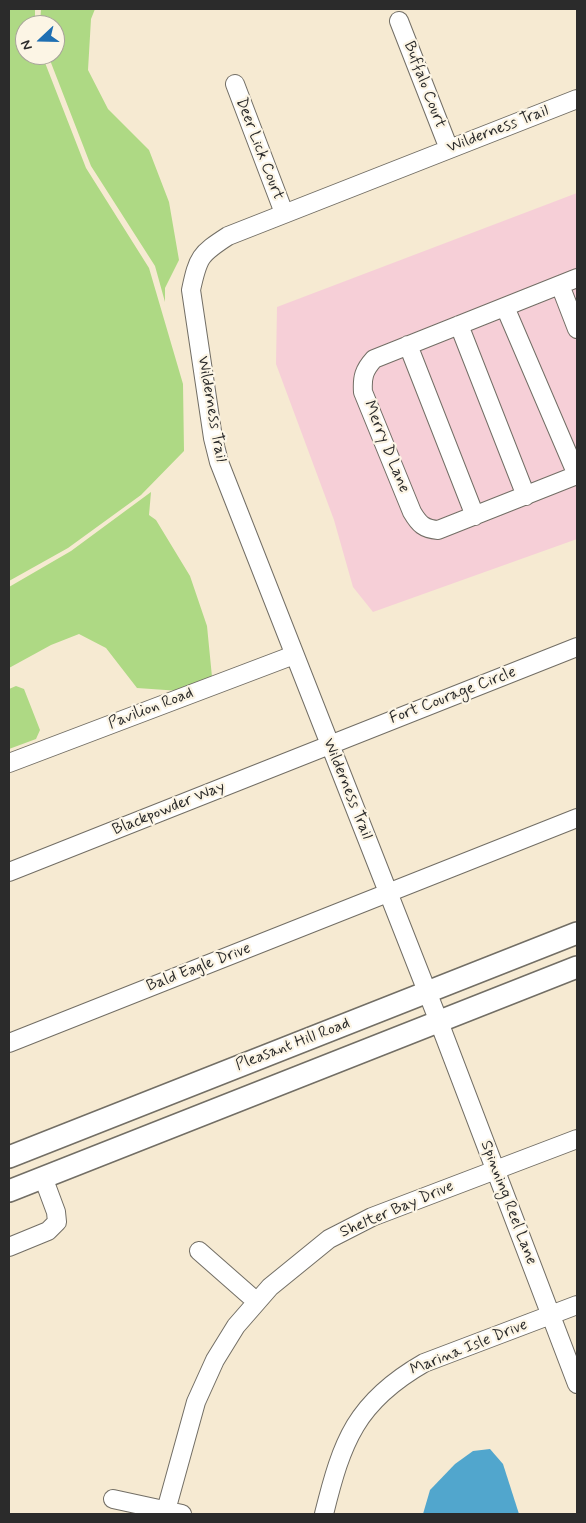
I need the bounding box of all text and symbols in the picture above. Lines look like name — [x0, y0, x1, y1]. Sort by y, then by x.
north arrow — [15, 15, 65, 65]
text: N — [17, 37, 37, 53]
street label: Buffalo Court — [399, 39, 449, 131]
street label: Deer Lick Court — [231, 95, 287, 203]
street label: Wilderness Trail — [445, 102, 551, 158]
street label: Wilderness Trail — [192, 355, 230, 463]
street label: Merry D Lane — [359, 398, 413, 496]
street label: Fort Courage Circle — [387, 663, 519, 729]
street label: Pavilion Road — [106, 684, 196, 734]
street label: Wilderness Trail — [318, 736, 376, 842]
street label: Blackpowder Way — [110, 778, 228, 840]
street label: Bald Eagle Drive — [144, 939, 254, 997]
street label: Pleasant Hill Road — [233, 1014, 353, 1076]
street label: Spinning Reel Lane — [475, 1138, 541, 1268]
street label: Shelter Bay Drive — [337, 1177, 457, 1243]
street label: Marina Isle Drive — [408, 1316, 530, 1380]

